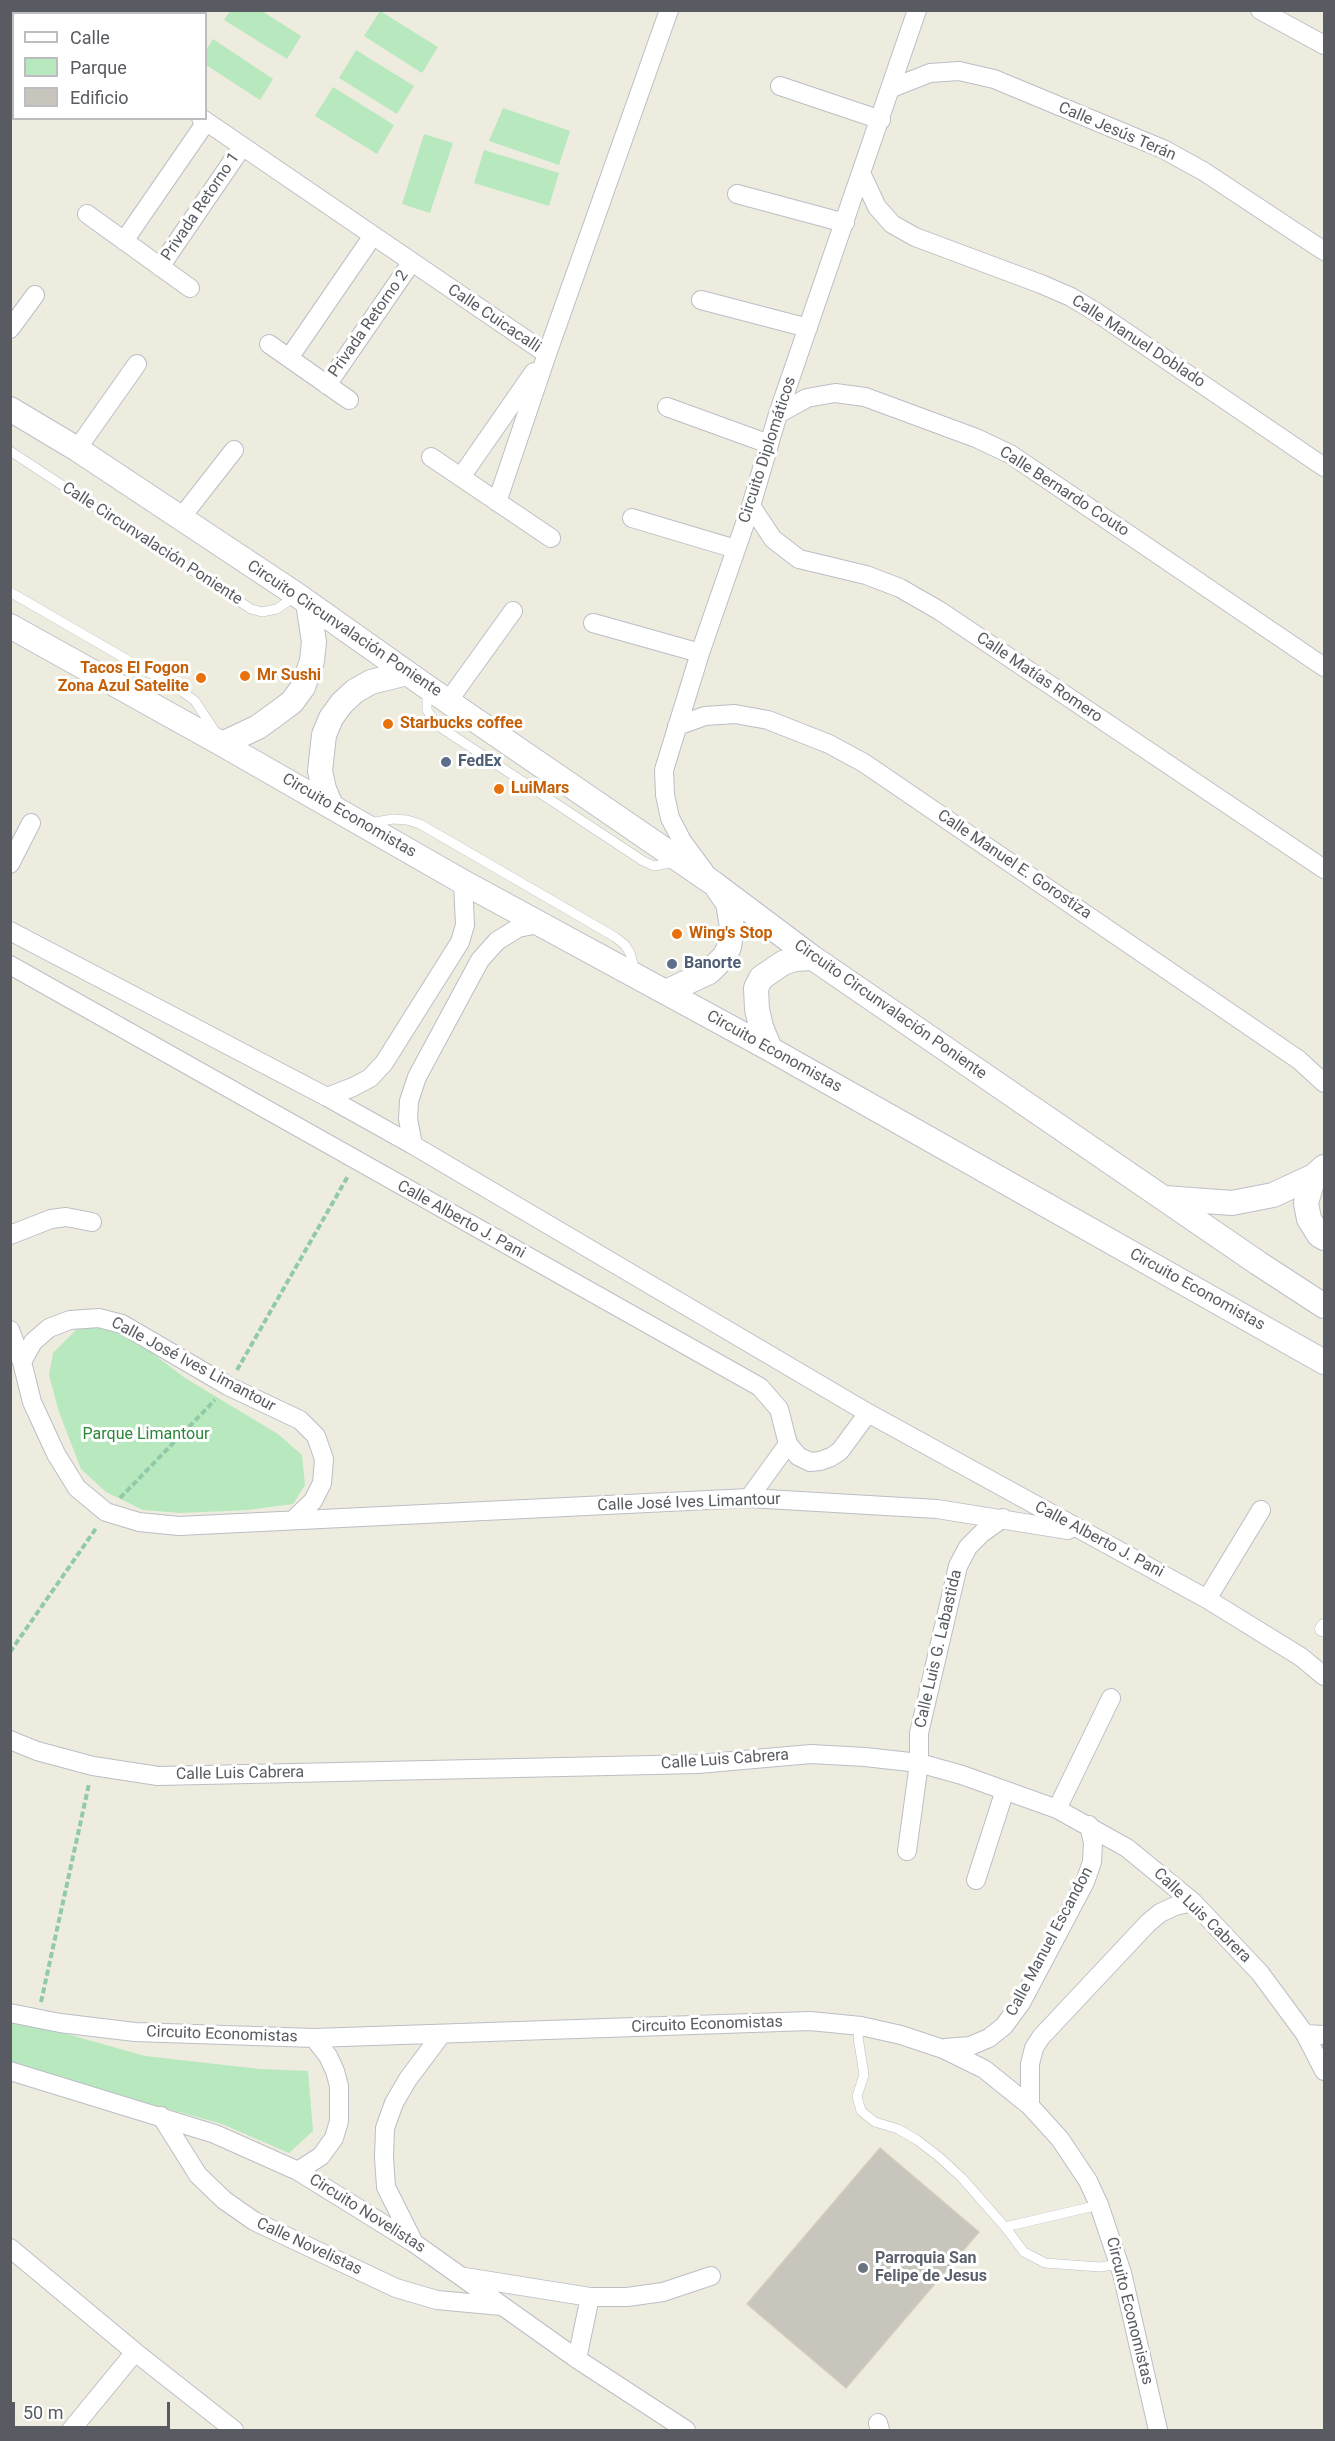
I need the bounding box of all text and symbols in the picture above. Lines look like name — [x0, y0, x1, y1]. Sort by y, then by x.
legend — [12, 12, 207, 120]
text: Calle — [70, 27, 110, 48]
text: Parque — [70, 57, 127, 78]
text: Edificio — [70, 87, 129, 108]
street label: Calle Jesús Terán — [1055, 99, 1179, 165]
street label: Privada Retorno 1 — [158, 149, 244, 265]
street label: Privada Retorno 2 — [325, 267, 413, 381]
street label: Calle Cuicacalli — [444, 281, 544, 357]
street label: Calle Manuel Doblado — [1068, 292, 1208, 392]
street label: Circuito Diplomáticos — [735, 374, 801, 526]
street label: Calle Bernardo Couto — [996, 443, 1132, 541]
street label: Calle Circunvalación Poniente — [58, 478, 246, 610]
street label: Circuito Circunvalación Poniente — [243, 557, 445, 701]
street label: Calle Matías Romero — [972, 629, 1106, 727]
place label: Tacos El Fogon Zona Azul Satelite — [58, 659, 189, 697]
place label: Mr Sushi — [257, 666, 321, 686]
marker: Mr Sushi — [238, 669, 252, 683]
marker: Tacos El Fogon Zona Azul Satelite — [194, 671, 208, 685]
place label: Starbucks coffee — [400, 714, 523, 734]
marker: Starbucks coffee — [381, 717, 395, 731]
place label: FedEx — [458, 752, 501, 772]
marker: FedEx — [439, 755, 453, 769]
street label: Circuito Economistas — [279, 770, 419, 862]
place label: LuiMars — [511, 779, 569, 799]
marker: LuiMars — [492, 782, 506, 796]
street label: Calle Manuel E. Gorostiza — [933, 806, 1095, 924]
place label: Wing's Stop — [689, 924, 773, 944]
marker: Wing's Stop — [670, 927, 684, 941]
street label: Circuito Circunvalación Poniente — [790, 936, 990, 1084]
place label: Banorte — [684, 954, 741, 974]
marker: Banorte — [665, 957, 679, 971]
street label: Circuito Economistas — [703, 1007, 845, 1097]
street label: Calle Alberto J. Pani — [394, 1177, 528, 1263]
street label: Circuito Economistas — [1126, 1245, 1268, 1335]
street label: Calle José Ives Limantour — [108, 1314, 278, 1416]
park label: Parque Limantour — [83, 1425, 209, 1445]
street label: Calle José Ives Limantour — [597, 1490, 781, 1516]
street label: Calle Alberto J. Pani — [1031, 1498, 1167, 1582]
street label: Calle Luis G. Labastida — [911, 1568, 967, 1730]
street label: Calle Luis Cabrera — [660, 1746, 790, 1774]
street label: Calle Luis Cabrera — [176, 1763, 304, 1785]
street label: Calle Manuel Escandon — [1002, 1864, 1098, 2020]
street label: Calle Luis Cabrera — [1149, 1865, 1255, 1967]
street label: Circuito Economistas — [631, 2013, 783, 2037]
street label: Circuito Economistas — [146, 2023, 298, 2047]
street label: Circuito Novelistas — [305, 2170, 429, 2258]
street label: Calle Novelistas — [253, 2214, 365, 2280]
street label: Circuito Economistas — [1101, 2235, 1157, 2387]
place label: Parroquia San Felipe de Jesus — [875, 2249, 987, 2287]
marker: Parroquia San Felipe de Jesus — [856, 2261, 870, 2275]
scale bar — [15, 2390, 172, 2428]
text: 50 m — [23, 2402, 63, 2423]

